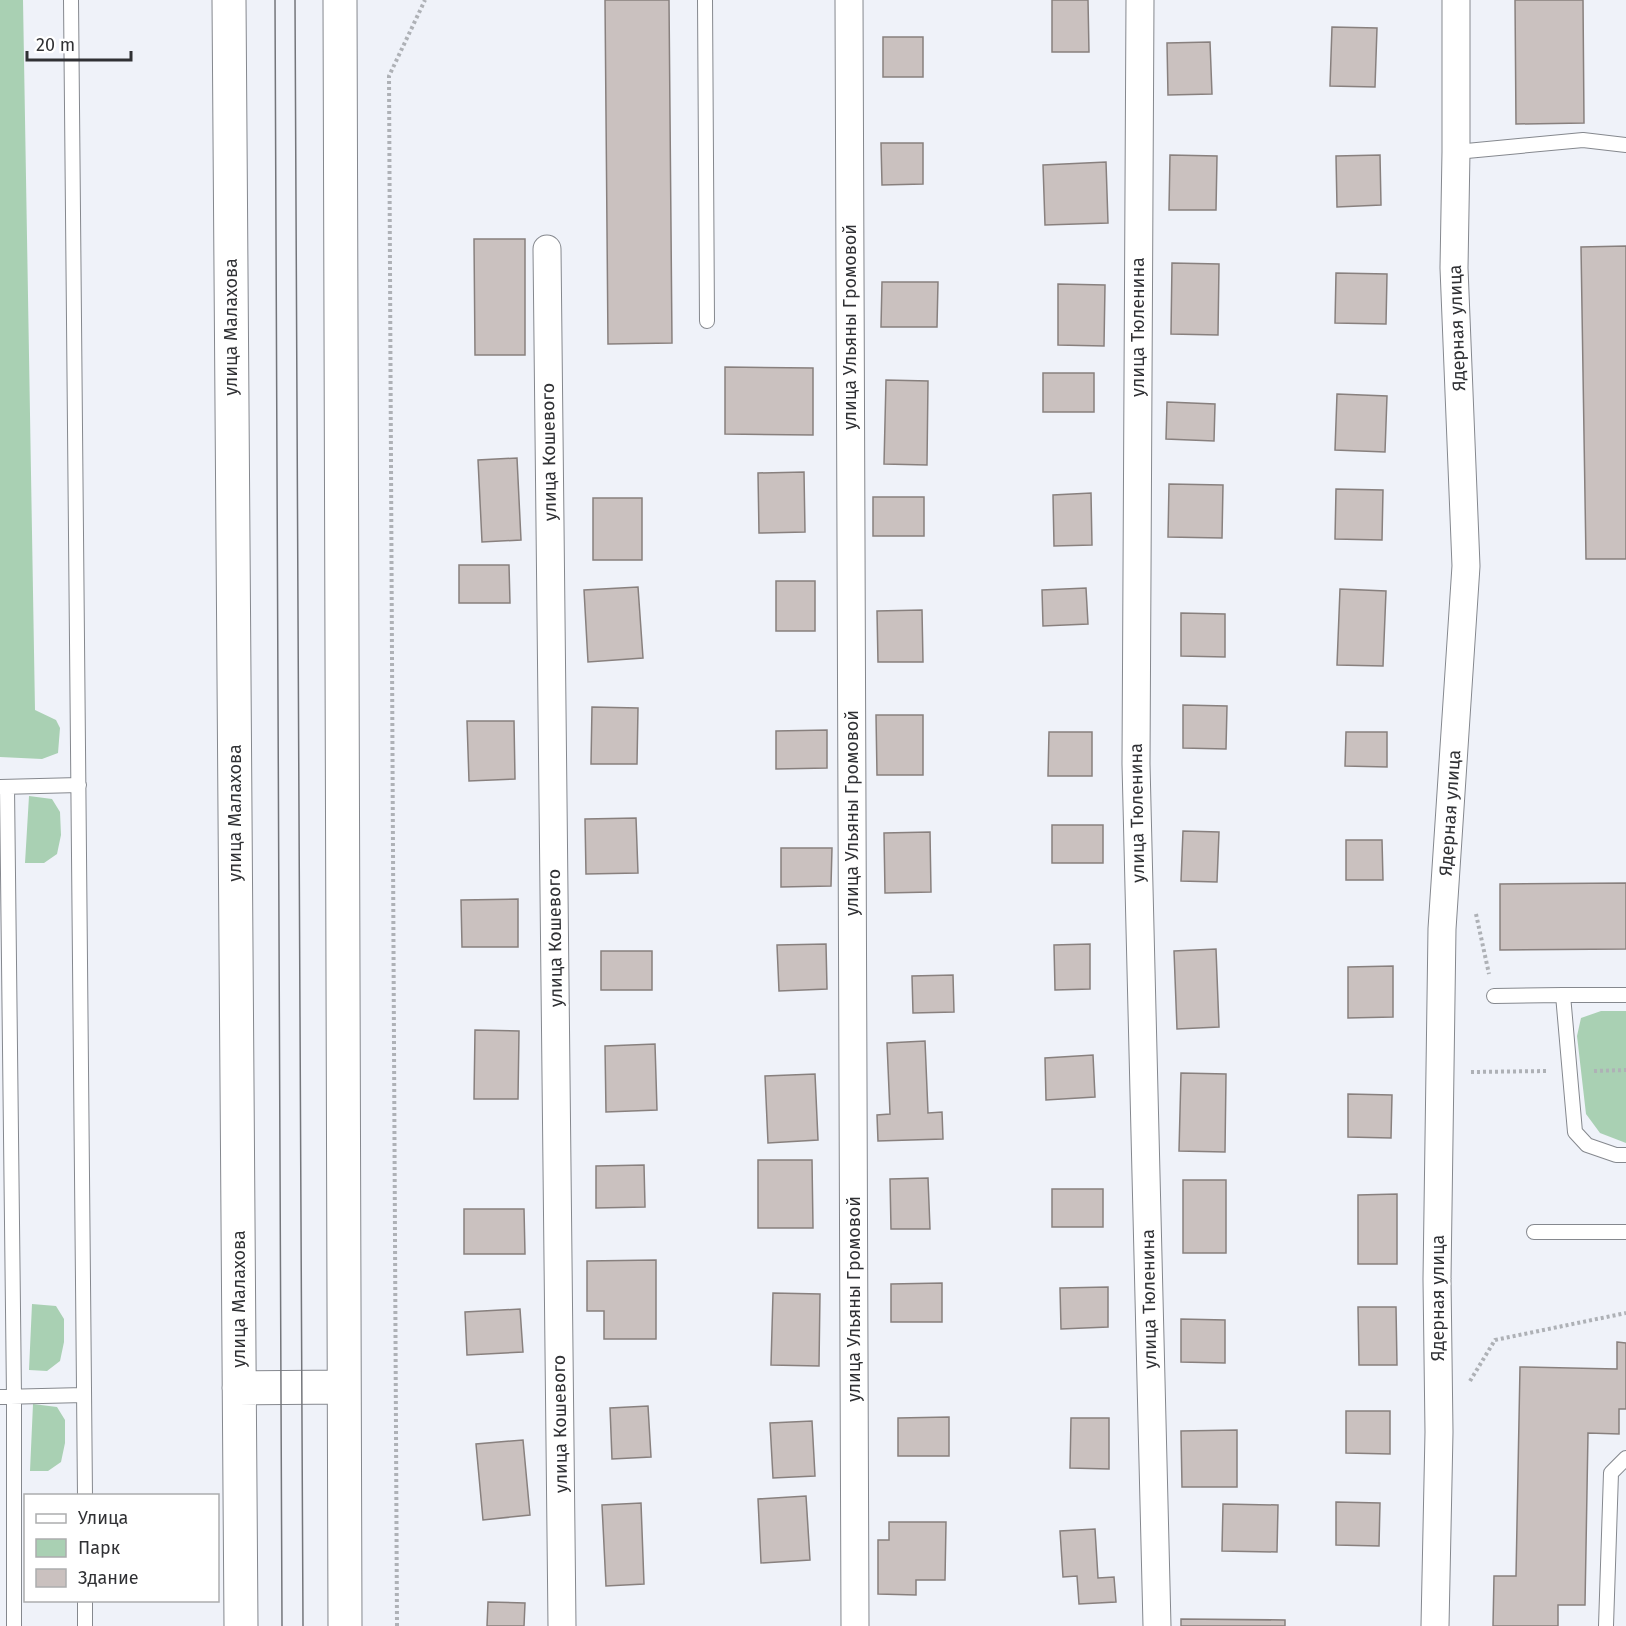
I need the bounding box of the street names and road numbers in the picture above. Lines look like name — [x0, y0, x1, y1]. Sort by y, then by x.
street label: улица Ульяны Громовой — [839, 224, 861, 430]
street label: улица Тюленина — [1127, 257, 1149, 397]
street label: улица Малахова — [220, 258, 242, 396]
street label: Ядерная улица — [1444, 264, 1470, 392]
street label: улица Кошевого — [537, 383, 561, 521]
street label: улица Ульяны Громовой — [841, 710, 863, 916]
street label: улица Тюленина — [1125, 743, 1149, 883]
street label: улица Малахова — [224, 744, 246, 882]
street label: Ядерная улица — [1435, 749, 1465, 877]
street label: улица Кошевого — [543, 869, 567, 1007]
street label: улица Ульяны Громовой — [843, 1196, 865, 1402]
street label: улица Тюленина — [1137, 1229, 1161, 1369]
street label: улица Малахова — [228, 1230, 250, 1368]
street label: Ядерная улица — [1427, 1235, 1449, 1361]
street label: улица Кошевого — [548, 1355, 572, 1493]

